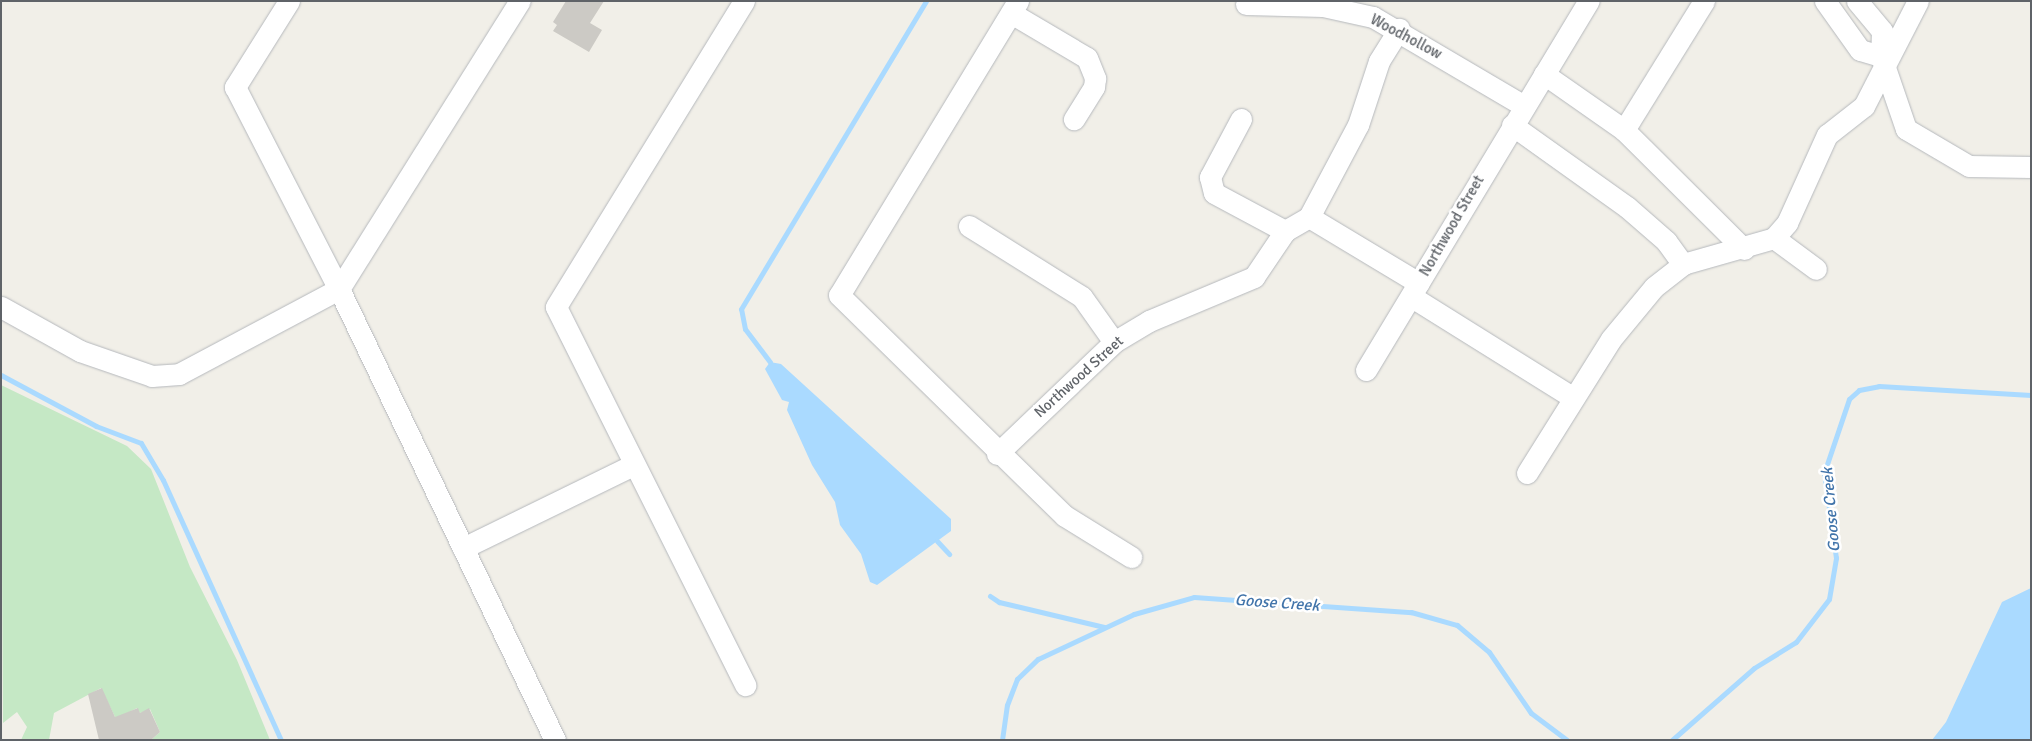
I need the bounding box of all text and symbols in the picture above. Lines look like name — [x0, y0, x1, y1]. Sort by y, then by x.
street label: Woodhollow — [1367, 11, 1445, 63]
street label: Northwood Street — [1416, 172, 1488, 280]
street label: Northwood Street — [1031, 332, 1127, 422]
water label: Goose Creek — [1818, 467, 1844, 553]
water label: Goose Creek — [1234, 590, 1320, 616]

